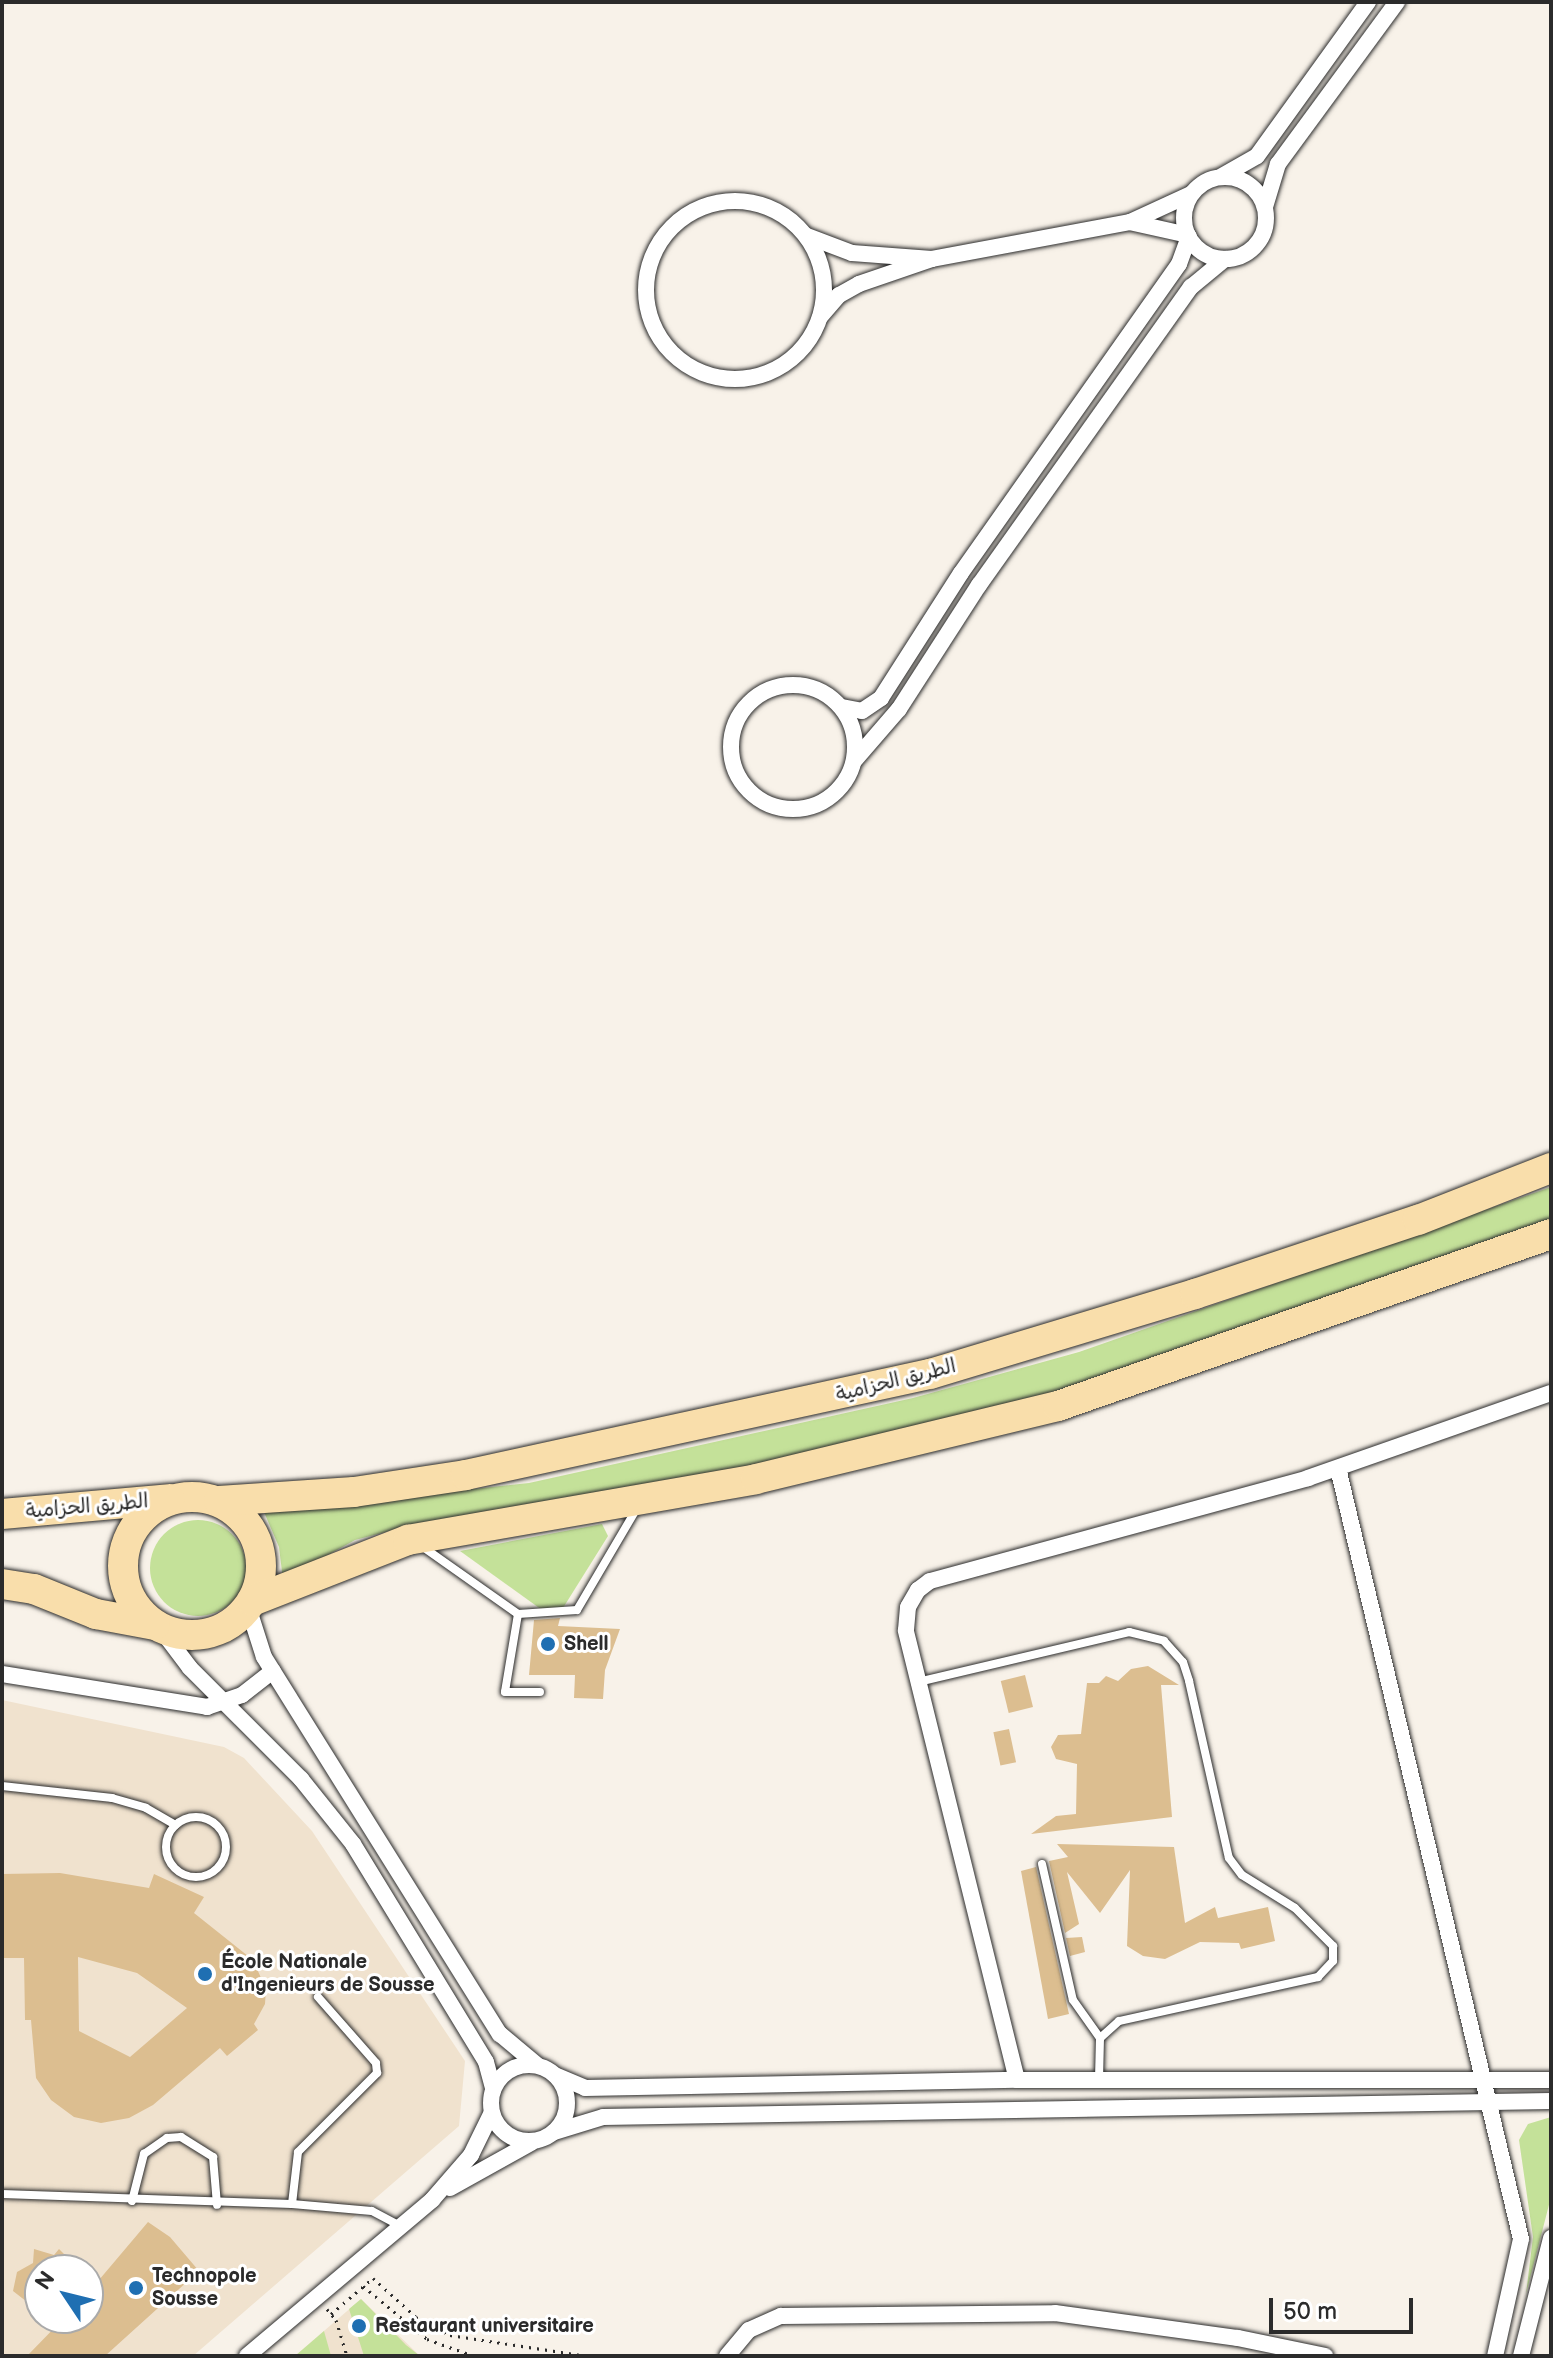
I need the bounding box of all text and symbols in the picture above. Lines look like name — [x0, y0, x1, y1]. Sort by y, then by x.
street label: الطريق الحزامية — [834, 1355, 958, 1407]
street label: الطريق الحزامية — [25, 1490, 149, 1524]
place label: Shell — [564, 1632, 609, 1656]
marker: Shell — [539, 1635, 557, 1653]
place label: École Nationale d'Ingenieurs de Sousse — [221, 1950, 434, 1997]
marker: École Nationale d'Ingenieurs de Sousse — [196, 1965, 214, 1983]
north arrow — [24, 2254, 104, 2334]
place label: Technopole Sousse — [152, 2264, 256, 2311]
text: N — [30, 2267, 61, 2296]
marker: Technopole Sousse — [127, 2279, 145, 2297]
scale bar — [1273, 2282, 1417, 2332]
text: 50 m — [1283, 2297, 1337, 2326]
place label: Restaurant universitaire — [375, 2314, 594, 2338]
marker: Restaurant universitaire — [350, 2317, 368, 2335]

